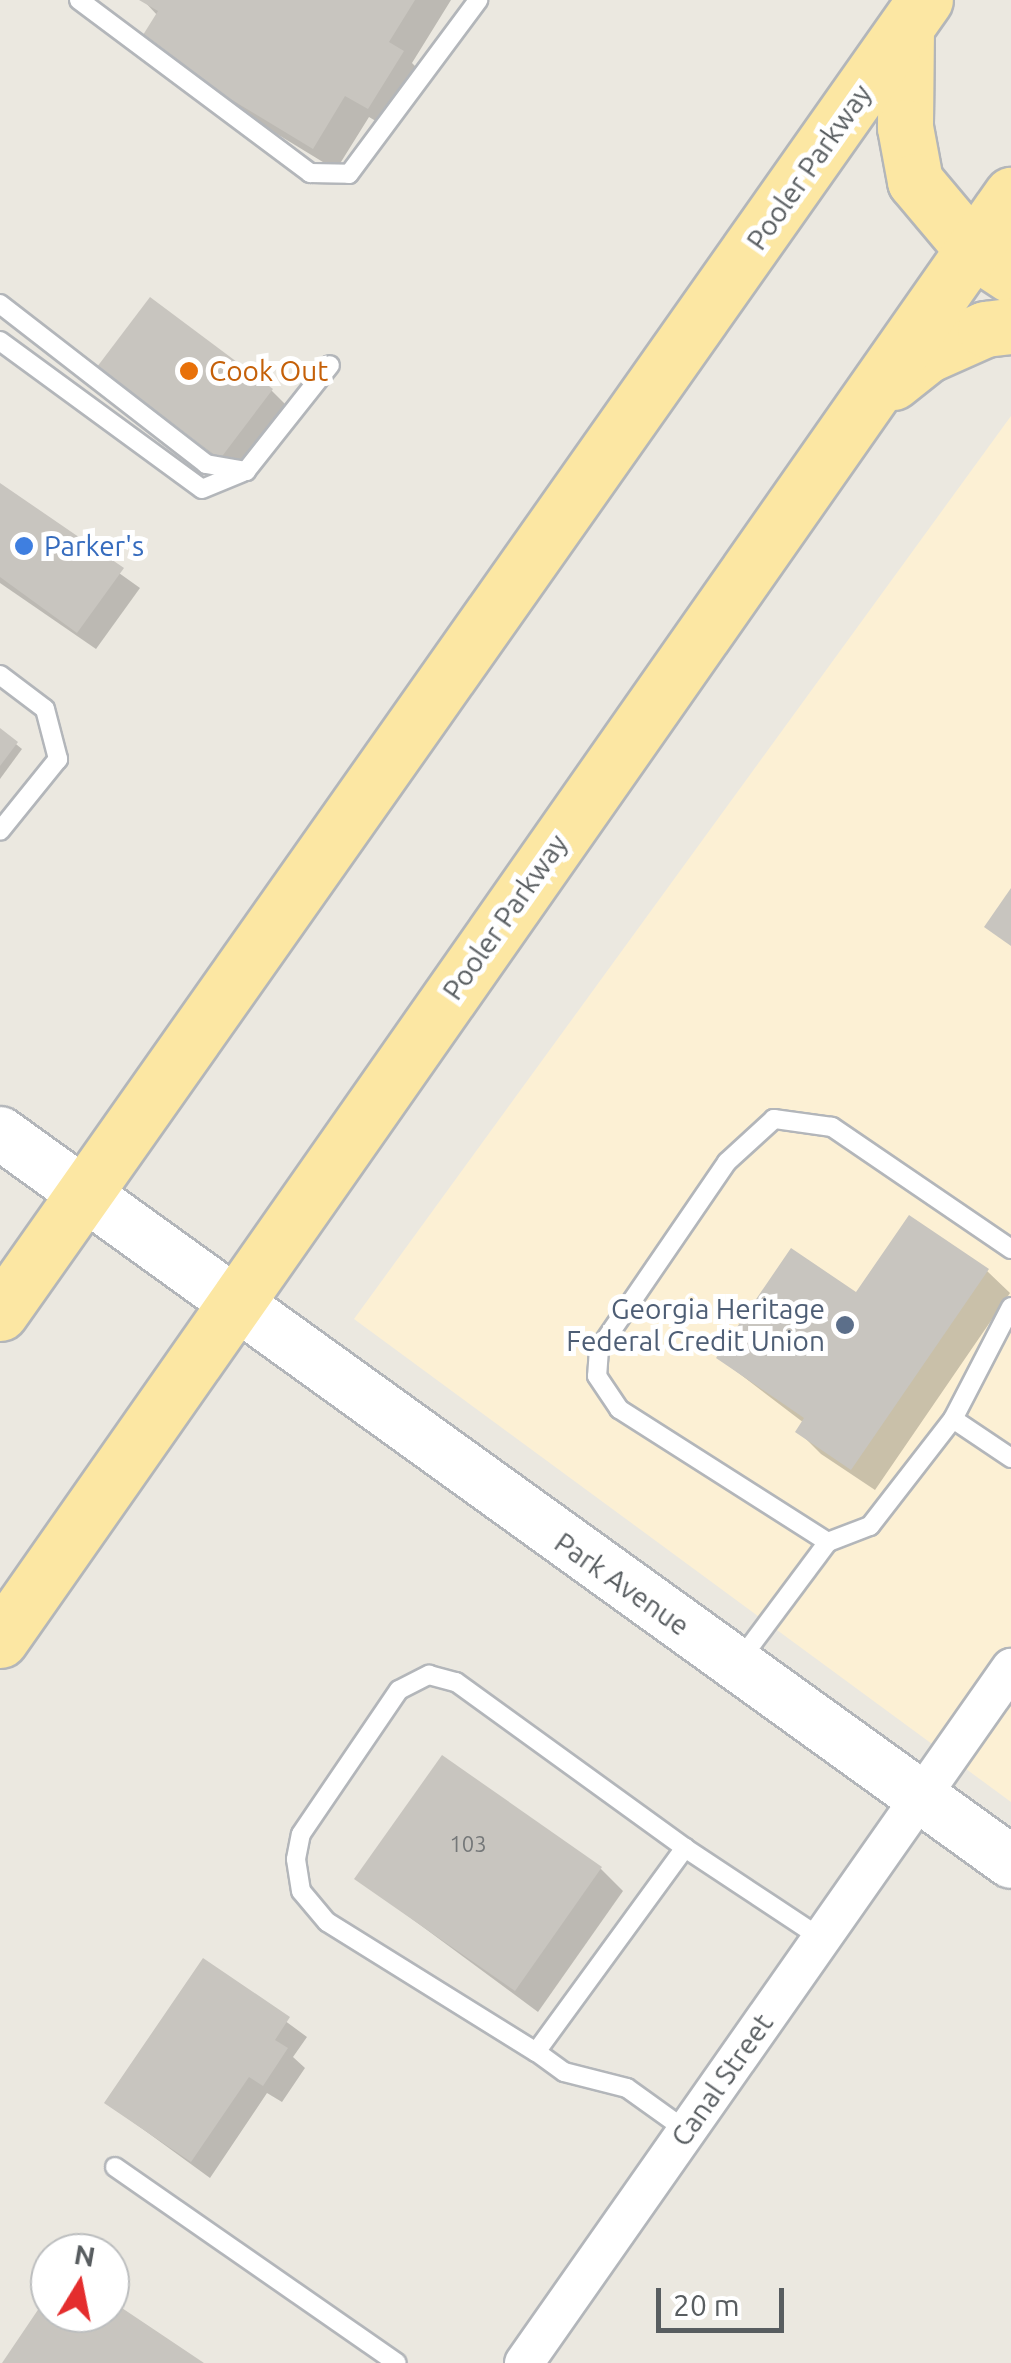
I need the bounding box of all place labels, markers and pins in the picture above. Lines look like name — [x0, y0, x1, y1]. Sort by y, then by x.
place label: Cook Out — [209, 354, 328, 388]
marker: Cook Out — [178, 360, 200, 382]
place label: Parker's — [44, 529, 144, 563]
marker: Parker's — [13, 535, 35, 557]
place label: Georgia Heritage Federal Credit Union — [566, 1292, 825, 1358]
marker: Georgia Heritage Federal Credit Union — [834, 1314, 856, 1336]

